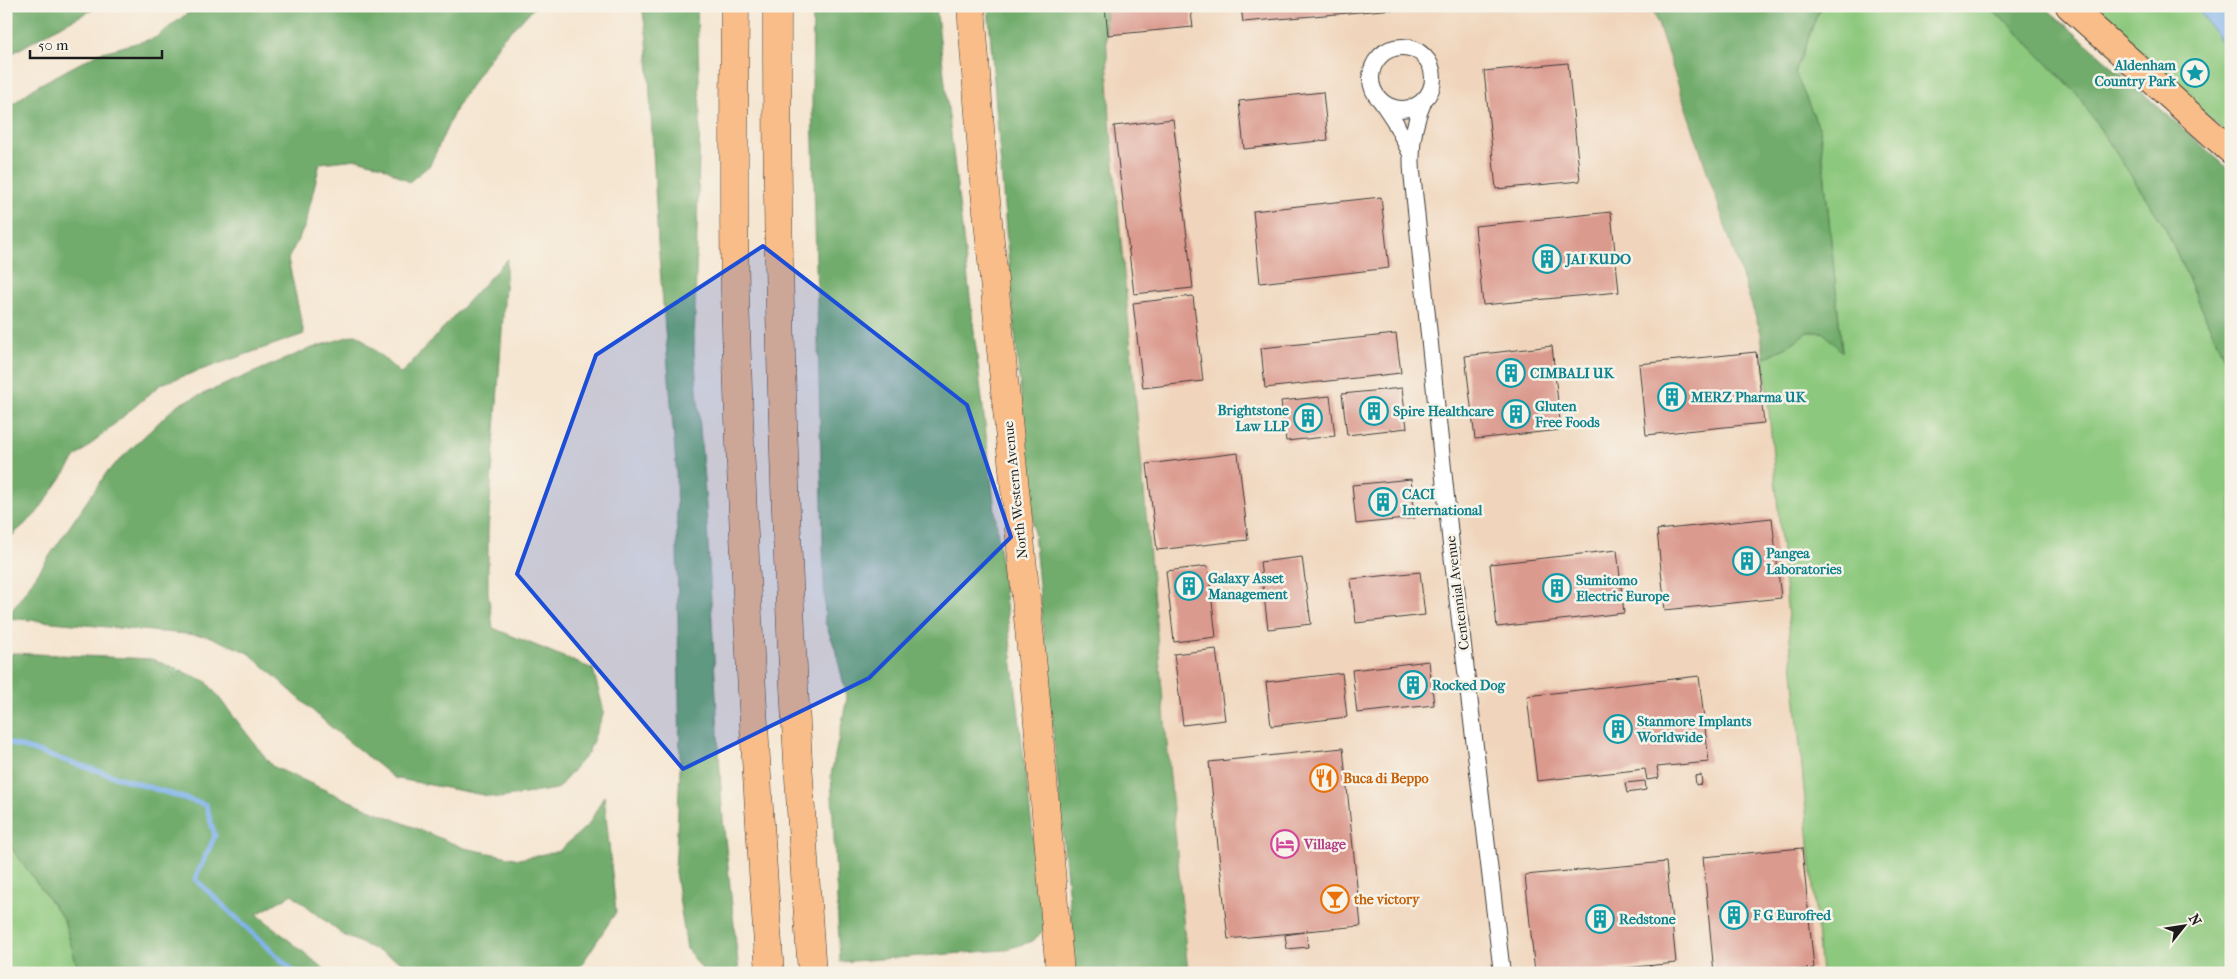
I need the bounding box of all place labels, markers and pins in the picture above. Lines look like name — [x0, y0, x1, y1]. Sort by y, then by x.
place label: Aldenham Country Park — [2094, 57, 2177, 90]
place icon: Aldenham Country Park — [2180, 58, 2210, 88]
building icon: JAI KUDO — [1532, 244, 1562, 274]
place label: JAI KUDO — [1564, 251, 1631, 268]
building icon: CIMBALI UK — [1496, 358, 1526, 388]
place label: CIMBALI UK — [1530, 365, 1615, 382]
building icon: MERZ Pharma UK — [1657, 382, 1687, 412]
place label: MERZ Pharma UK — [1690, 389, 1807, 406]
building icon: Spire Healthcare — [1359, 396, 1389, 426]
place label: Gluten Free Foods — [1534, 398, 1601, 431]
building icon: Gluten Free Foods — [1501, 399, 1531, 429]
place label: Brightstone Law LLP — [1217, 402, 1290, 435]
building icon: Brightstone Law LLP — [1293, 403, 1323, 433]
place label: Spire Healthcare — [1393, 403, 1494, 420]
place label: CACI International — [1402, 486, 1483, 519]
building icon: CACI International — [1368, 487, 1398, 517]
place label: Pangea Laboratories — [1766, 545, 1843, 578]
building icon: Pangea Laboratories — [1732, 546, 1762, 576]
place label: Galaxy Asset Management — [1207, 570, 1289, 603]
building icon: Galaxy Asset Management — [1174, 571, 1204, 601]
place label: Sumitomo Electric Europe — [1576, 572, 1670, 605]
building icon: Sumitomo Electric Europe — [1542, 573, 1572, 603]
building icon: Rocked Dog — [1398, 670, 1428, 700]
place label: Rocked Dog — [1432, 677, 1506, 694]
place label: Stanmore Implants Worldwide — [1636, 713, 1752, 746]
building icon: Stanmore Implants Worldwide — [1603, 714, 1633, 744]
restaurant icon: Buca di Beppo — [1309, 763, 1339, 793]
place label: Buca di Beppo — [1343, 770, 1429, 787]
hotel icon: Village — [1270, 829, 1300, 859]
place label: Village — [1303, 836, 1346, 853]
bar icon: the victory — [1320, 884, 1350, 914]
place label: the victory — [1353, 891, 1421, 908]
building icon: F G Eurofred — [1719, 900, 1749, 930]
building icon: Redstone — [1585, 904, 1615, 934]
place label: F G Eurofred — [1752, 907, 1832, 924]
place label: Redstone — [1619, 911, 1676, 928]

